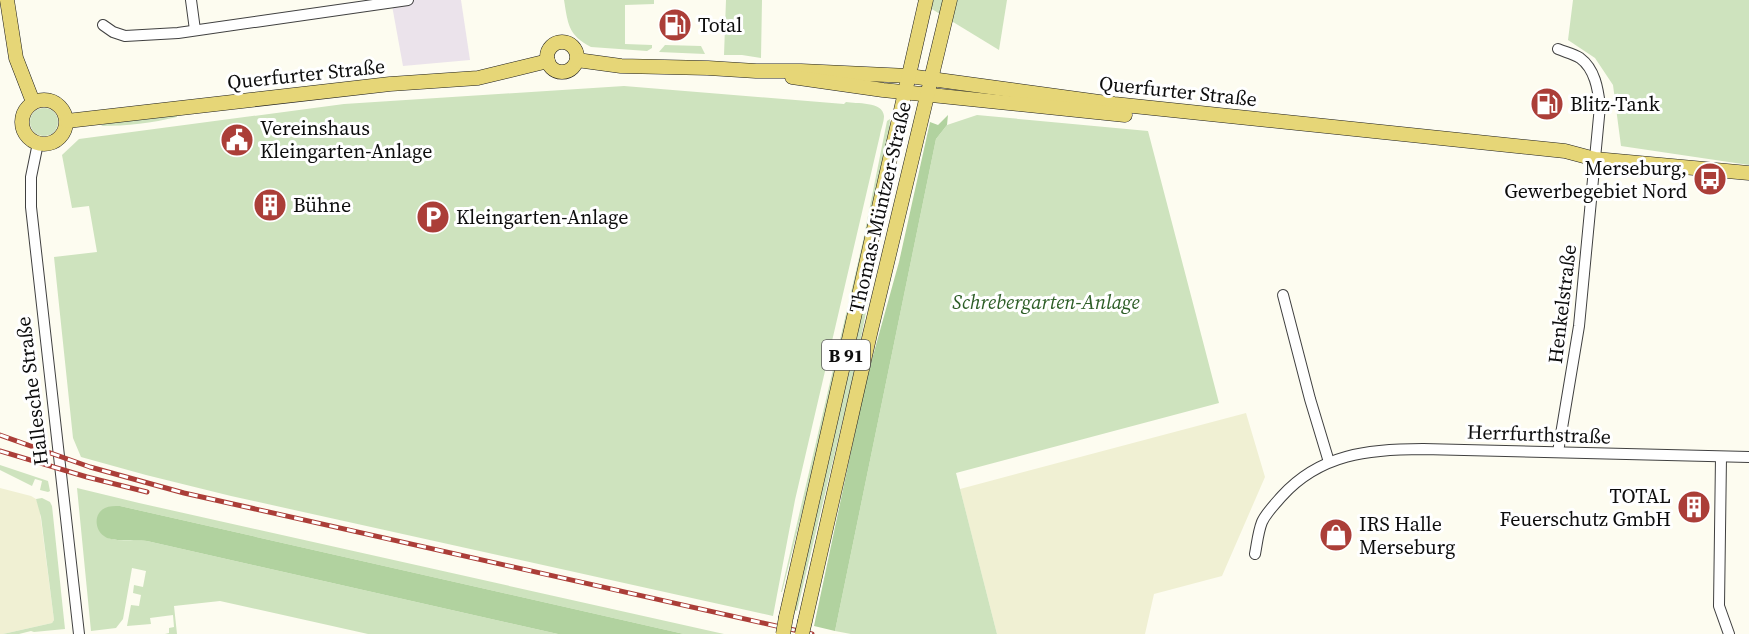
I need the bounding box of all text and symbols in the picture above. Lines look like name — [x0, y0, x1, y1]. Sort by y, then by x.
fuel station icon: Total — [657, 7, 693, 43]
place label: Total — [698, 11, 742, 39]
street label: Querfurter Straße — [226, 52, 386, 96]
street label: Querfurter Straße — [1098, 69, 1258, 113]
fuel station icon: Blitz-Tank — [1529, 86, 1565, 122]
place label: Blitz-Tank — [1570, 90, 1660, 118]
street label: Thomas-Müntzer-Straße — [842, 99, 918, 315]
place label: Vereinshaus Kleingarten-Anlage — [260, 114, 432, 165]
public building icon: Vereinshaus Kleingarten-Anlage — [219, 122, 255, 158]
place label: Merseburg, Gewerbegebiet Nord — [1504, 154, 1688, 205]
bus stop icon: Merseburg, Gewerbegebiet Nord — [1692, 161, 1728, 197]
building icon: Bühne — [252, 187, 288, 223]
place label: Bühne — [293, 191, 351, 219]
parking icon: Kleingarten-Anlage — [415, 199, 451, 235]
place label: Kleingarten-Anlage — [456, 203, 628, 231]
street label: Henkelstraße — [1541, 243, 1583, 365]
park label: Schrebergarten-Anlage — [952, 288, 1140, 316]
street label: Hallesche Straße — [9, 315, 55, 467]
road number: B 91 — [822, 340, 870, 370]
street label: Herrfurthstraße — [1467, 417, 1611, 451]
place label: TOTAL Feuerschutz GmbH — [1499, 482, 1671, 533]
building icon: TOTAL Feuerschutz GmbH — [1676, 489, 1712, 525]
place label: IRS Halle Merseburg — [1359, 510, 1455, 561]
shop icon: IRS Halle Merseburg — [1318, 517, 1354, 553]

